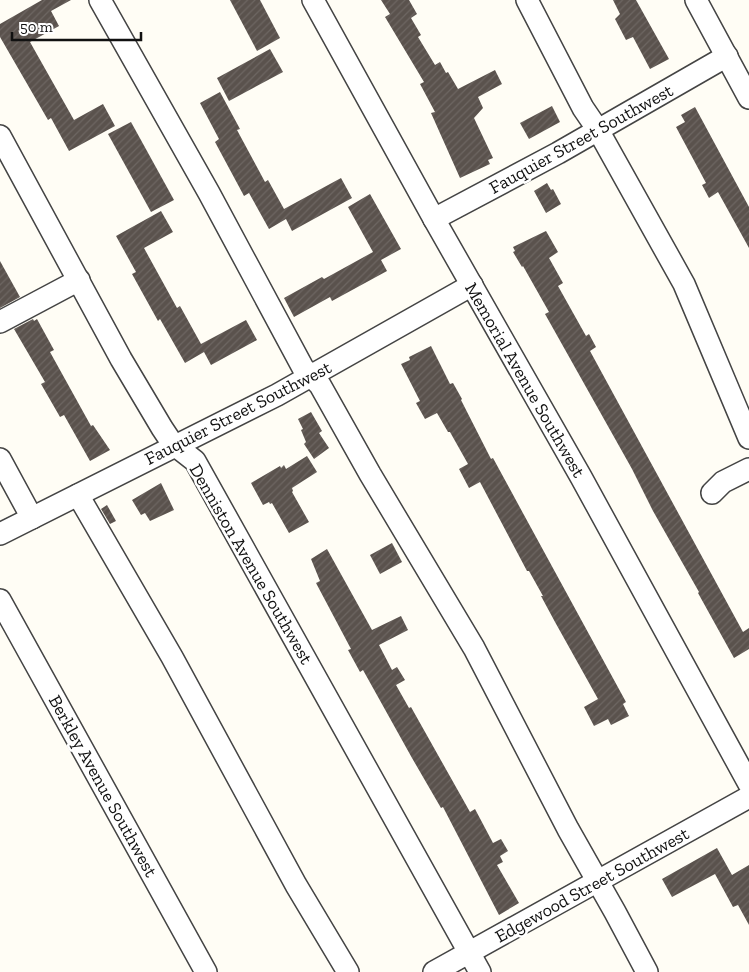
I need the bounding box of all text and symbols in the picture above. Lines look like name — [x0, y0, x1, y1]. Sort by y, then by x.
scale bar — [12, 10, 141, 42]
text: 50 m — [20, 18, 53, 36]
street label: Fauquier Street Southwest — [485, 79, 677, 199]
street label: Memorial Avenue Southwest — [460, 279, 590, 482]
street label: Fauquier Street Southwest — [141, 356, 335, 470]
street label: Denniston Avenue Southwest — [185, 460, 318, 668]
street label: Berkley Avenue Southwest — [44, 691, 162, 881]
street label: Edgewood Street Southwest — [491, 822, 693, 947]

